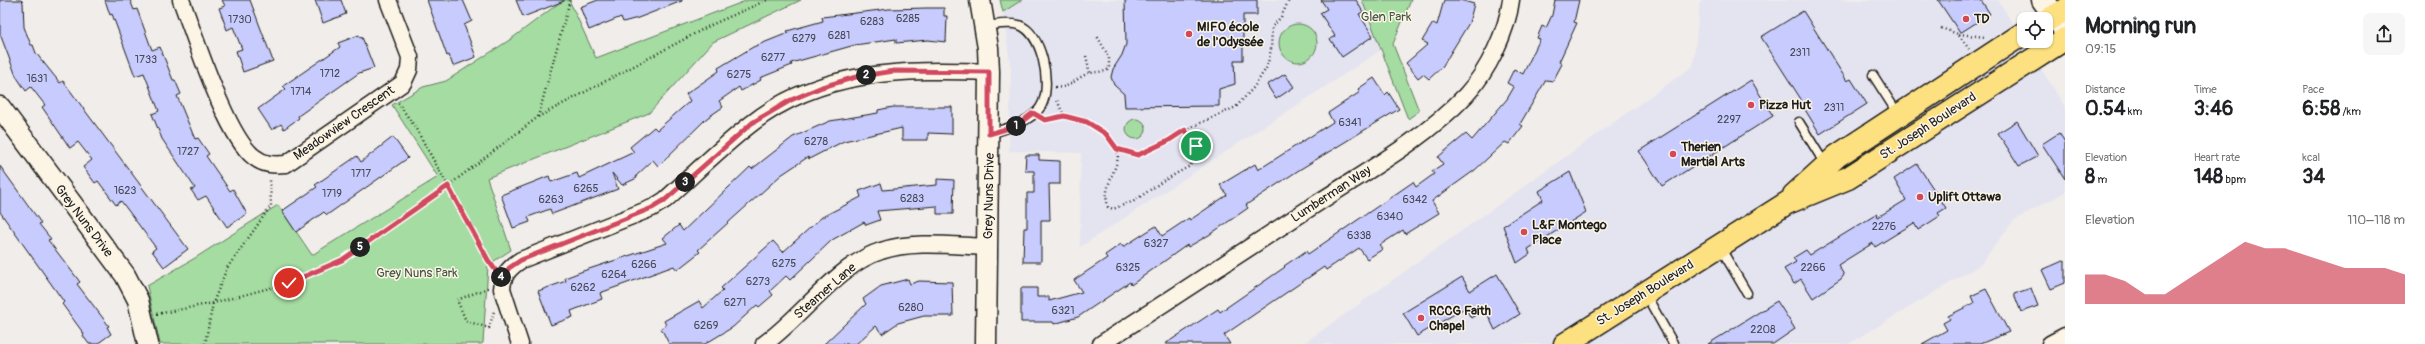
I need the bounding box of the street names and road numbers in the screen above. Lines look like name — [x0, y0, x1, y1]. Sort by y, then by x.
street label: Meadowview Crescent — [290, 82, 398, 164]
street label: St. Joseph Boulevard — [1877, 89, 1979, 163]
street label: Grey Nuns Drive — [980, 152, 998, 239]
street label: Lumberman Way — [1288, 162, 1375, 226]
street label: Grey Nuns Drive — [52, 182, 117, 261]
street label: St. Joseph Boulevard — [1593, 257, 1697, 329]
street label: Steamer Lane — [791, 259, 860, 322]

